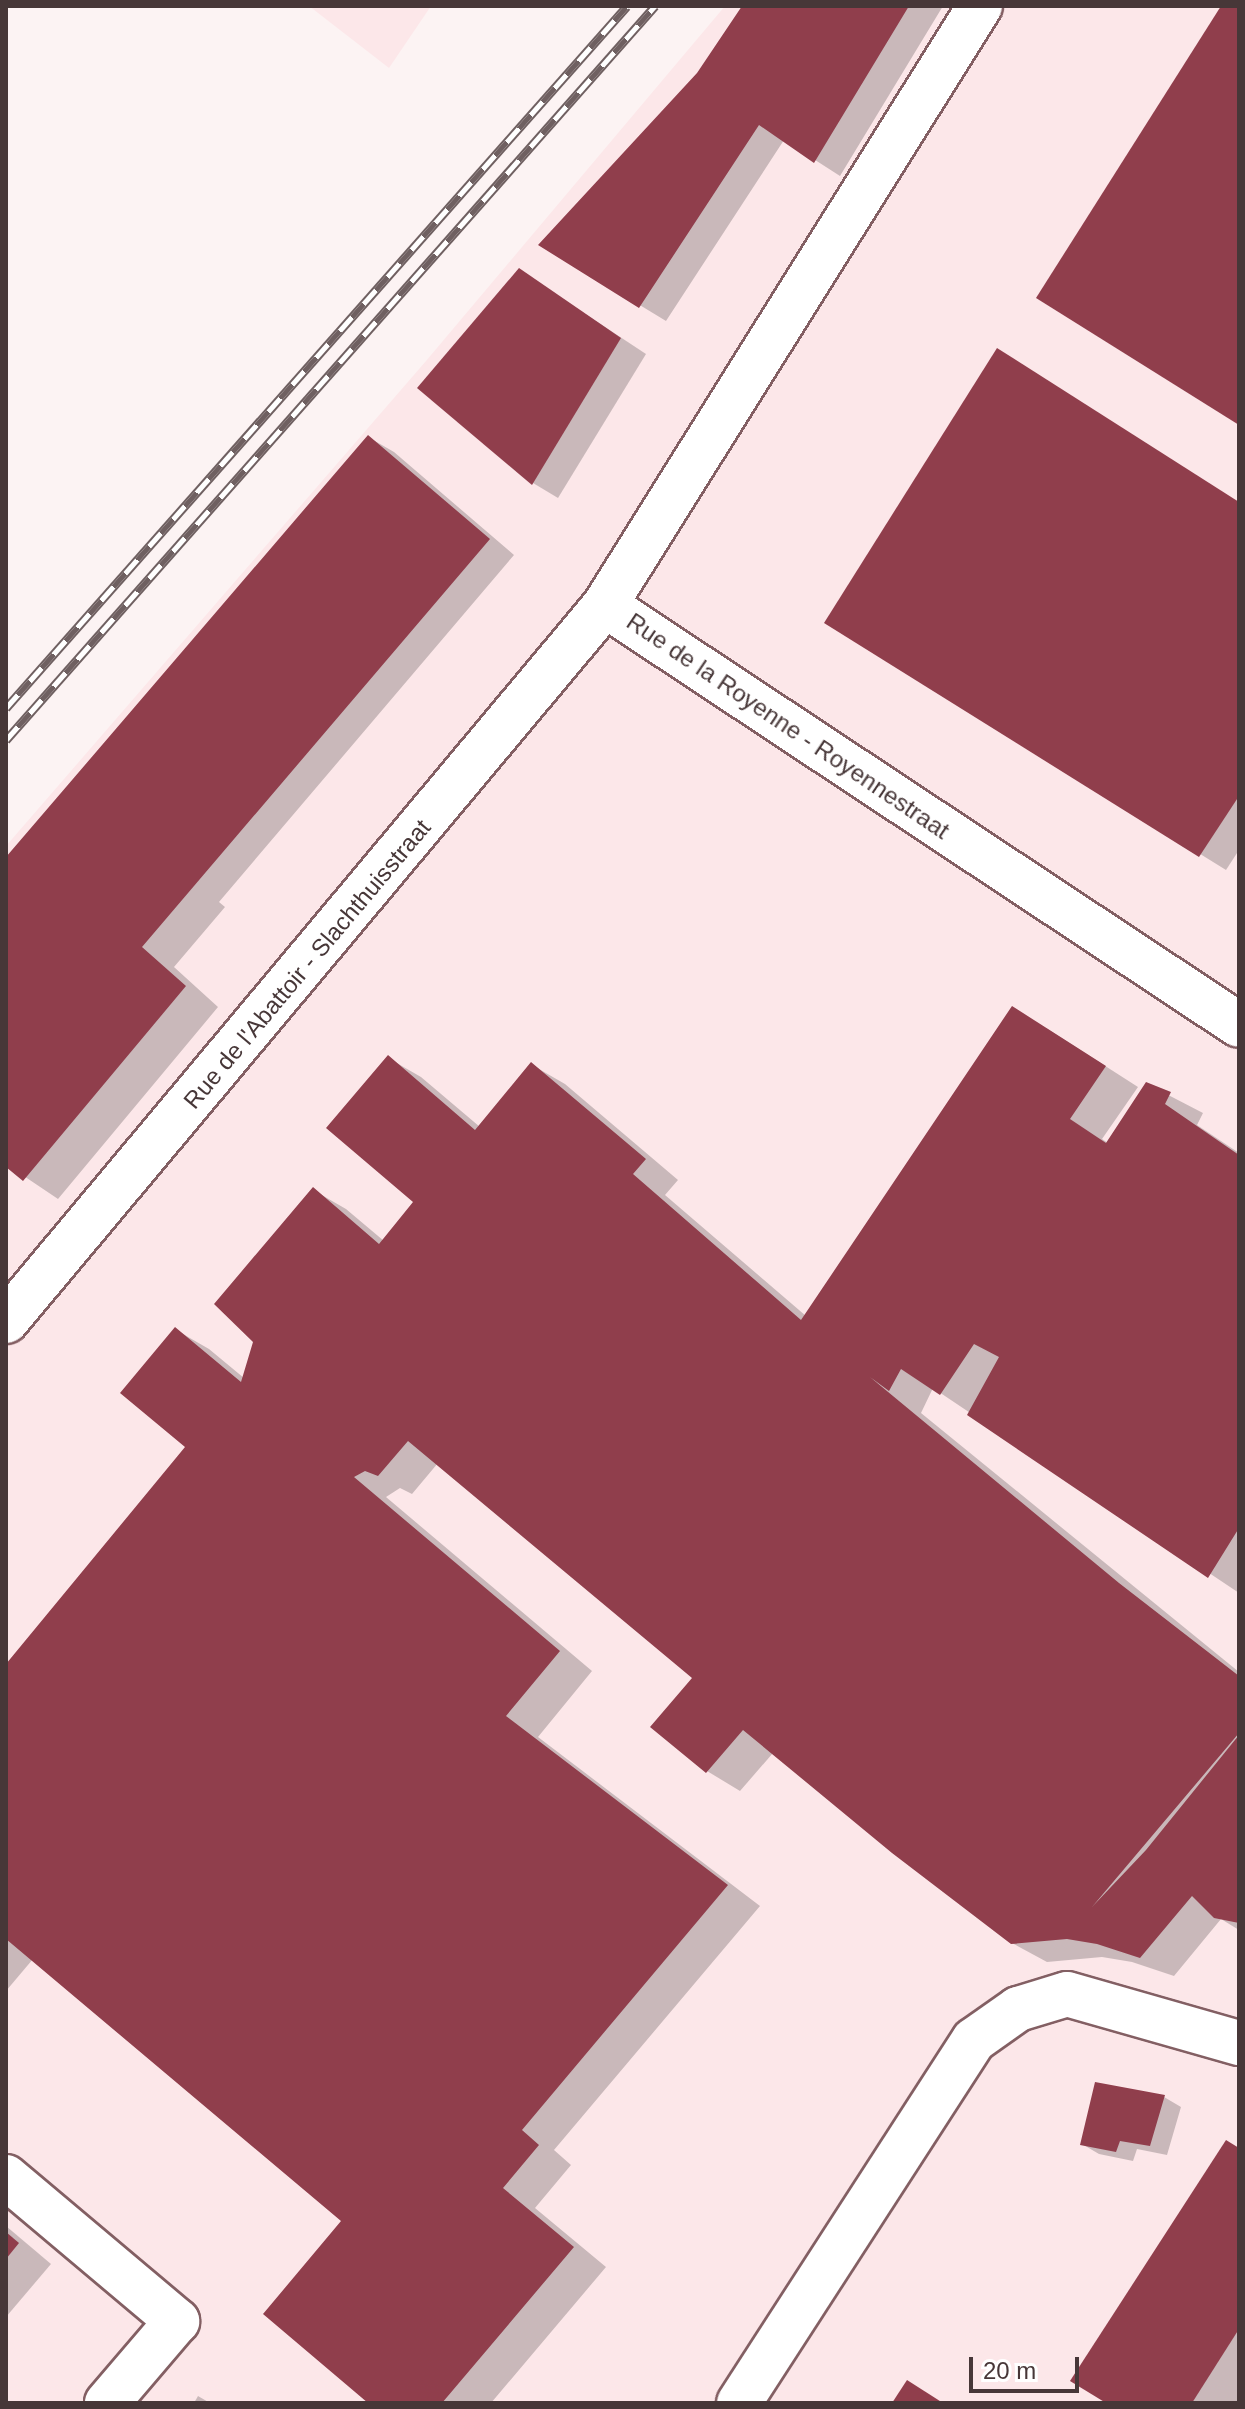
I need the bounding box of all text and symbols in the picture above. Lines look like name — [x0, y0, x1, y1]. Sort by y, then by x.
street label: Rue de la Royenne - Royennestraat — [621, 607, 955, 845]
street label: Rue de l'Abattoir - Slachthuisstraat — [177, 813, 437, 1115]
scale bar — [973, 2341, 1083, 2391]
text: 20 m — [983, 2357, 1036, 2384]

